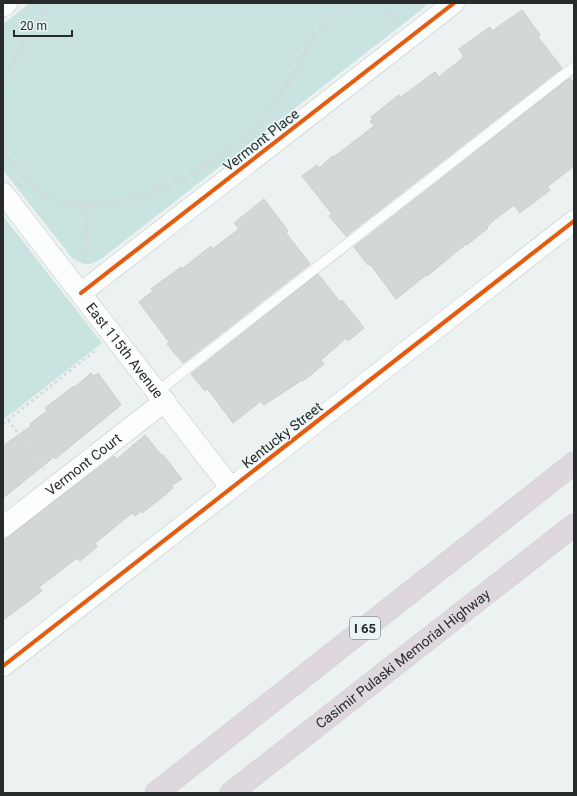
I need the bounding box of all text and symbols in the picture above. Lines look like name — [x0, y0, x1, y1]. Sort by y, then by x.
scale bar — [14, 12, 72, 38]
text: 20 m — [20, 19, 47, 33]
street label: Vermont Place — [220, 106, 302, 174]
street label: East 115th Avenue — [83, 300, 167, 401]
street label: Kentucky Street — [239, 398, 326, 471]
street label: Vermont Court — [43, 430, 125, 499]
street label: Casimir Pulaski Memorial Highway — [313, 586, 493, 732]
road number: I 65 — [350, 617, 380, 639]

